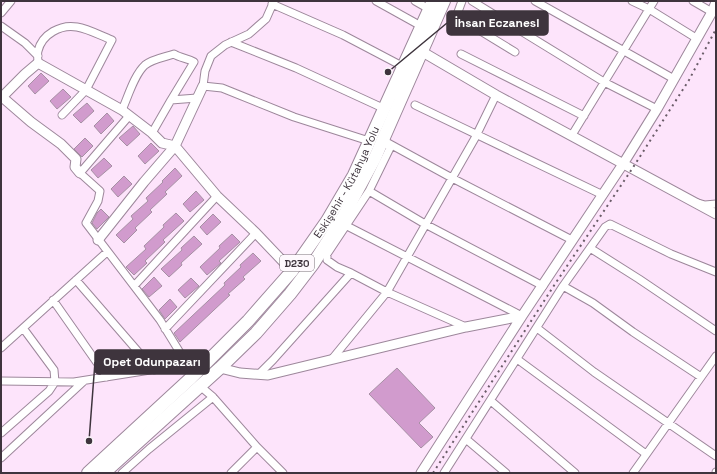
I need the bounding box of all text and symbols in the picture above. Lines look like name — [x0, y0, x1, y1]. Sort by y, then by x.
callout: İhsan Eczanesi — [447, 11, 548, 35]
text: İhsan Eczanesi — [455, 15, 539, 31]
street label: Eskişehir - Kütahya Yolu — [310, 124, 382, 241]
road number: D230 — [280, 255, 314, 271]
callout: Opet Odunpazarı — [95, 350, 209, 374]
text: Opet Odunpazarı — [103, 354, 201, 370]

